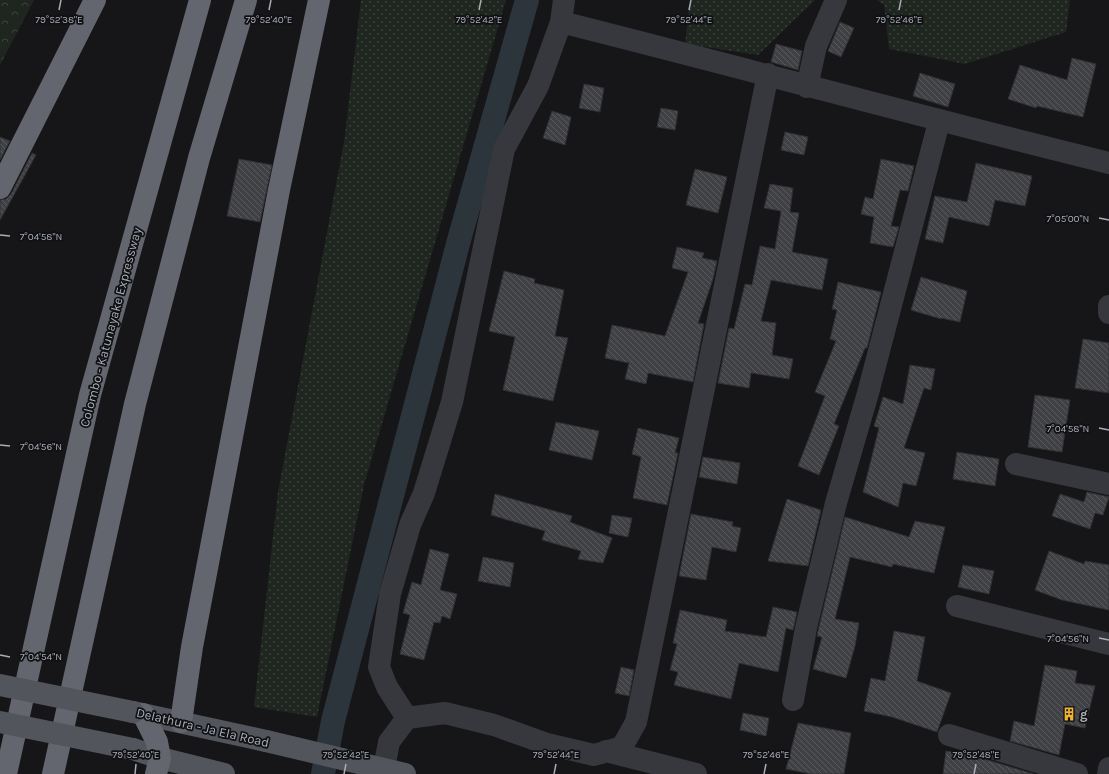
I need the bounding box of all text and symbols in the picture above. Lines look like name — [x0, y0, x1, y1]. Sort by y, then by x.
text: 79°52'38"E — [35, 14, 83, 26]
text: 79°52'40"E — [246, 14, 292, 26]
text: 79°52'42"E — [456, 14, 502, 26]
text: 79°52'44"E — [666, 14, 712, 26]
text: 79°52'46"E — [876, 14, 922, 26]
text: 7°05'00"N — [1047, 213, 1089, 225]
street label: Colombo - Katunayake Expressway — [77, 226, 144, 428]
text: 7°04'58"N — [20, 231, 62, 243]
text: 7°04'58"N — [1047, 423, 1089, 435]
text: 7°04'56"N — [20, 441, 62, 453]
text: 7°04'56"N — [1047, 633, 1089, 645]
text: 7°04'54"N — [20, 651, 62, 663]
street label: Delathura - Ja Ela Road — [135, 705, 271, 750]
building icon: g — [1061, 706, 1077, 722]
place label: g — [1080, 707, 1088, 722]
text: 79°52'40"E — [113, 749, 159, 761]
text: 79°52'42"E — [323, 749, 369, 761]
text: 79°52'44"E — [533, 749, 579, 761]
text: 79°52'46"E — [743, 749, 789, 761]
text: 79°52'48"E — [952, 749, 1000, 761]

